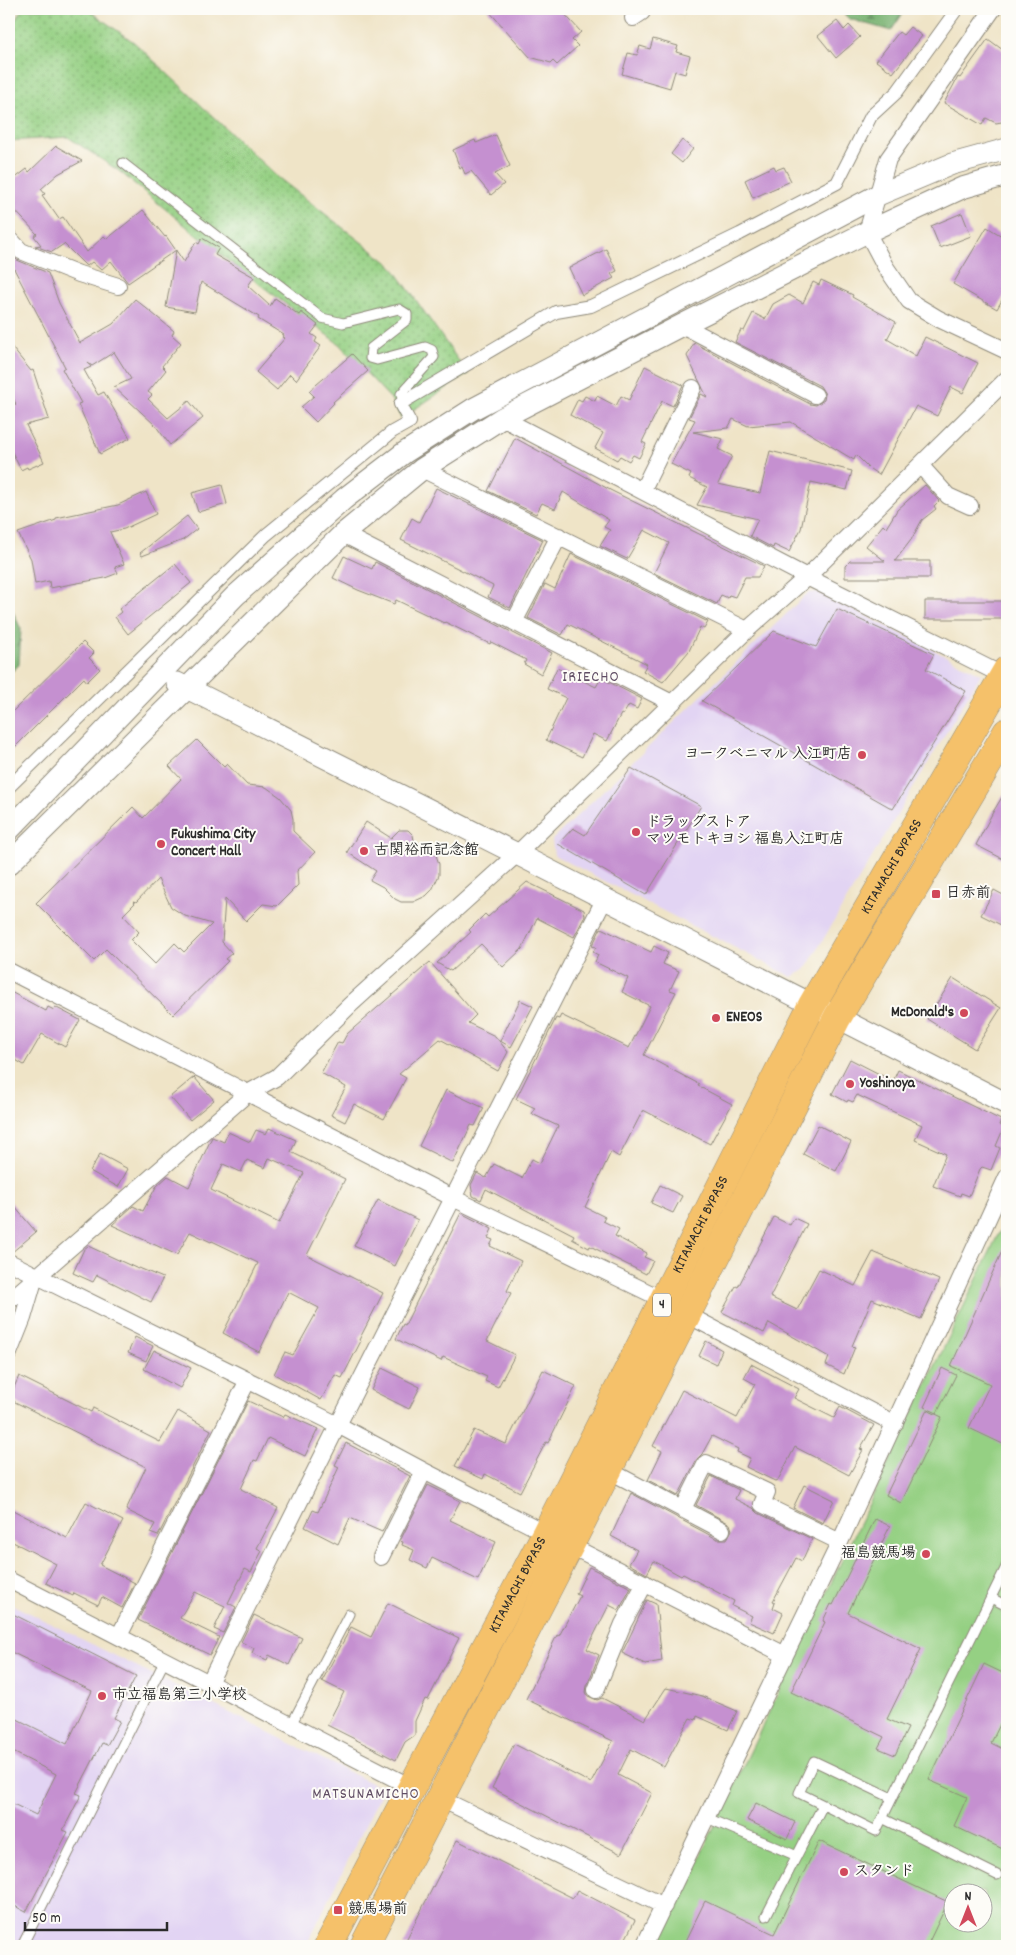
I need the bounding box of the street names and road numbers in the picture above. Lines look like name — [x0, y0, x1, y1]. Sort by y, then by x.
street label: KITAMACHI BYPASS — [856, 815, 929, 919]
street label: KITAMACHI BYPASS — [667, 1172, 735, 1278]
road number: 4 — [653, 1294, 671, 1316]
street label: KITAMACHI BYPASS — [484, 1533, 553, 1638]

